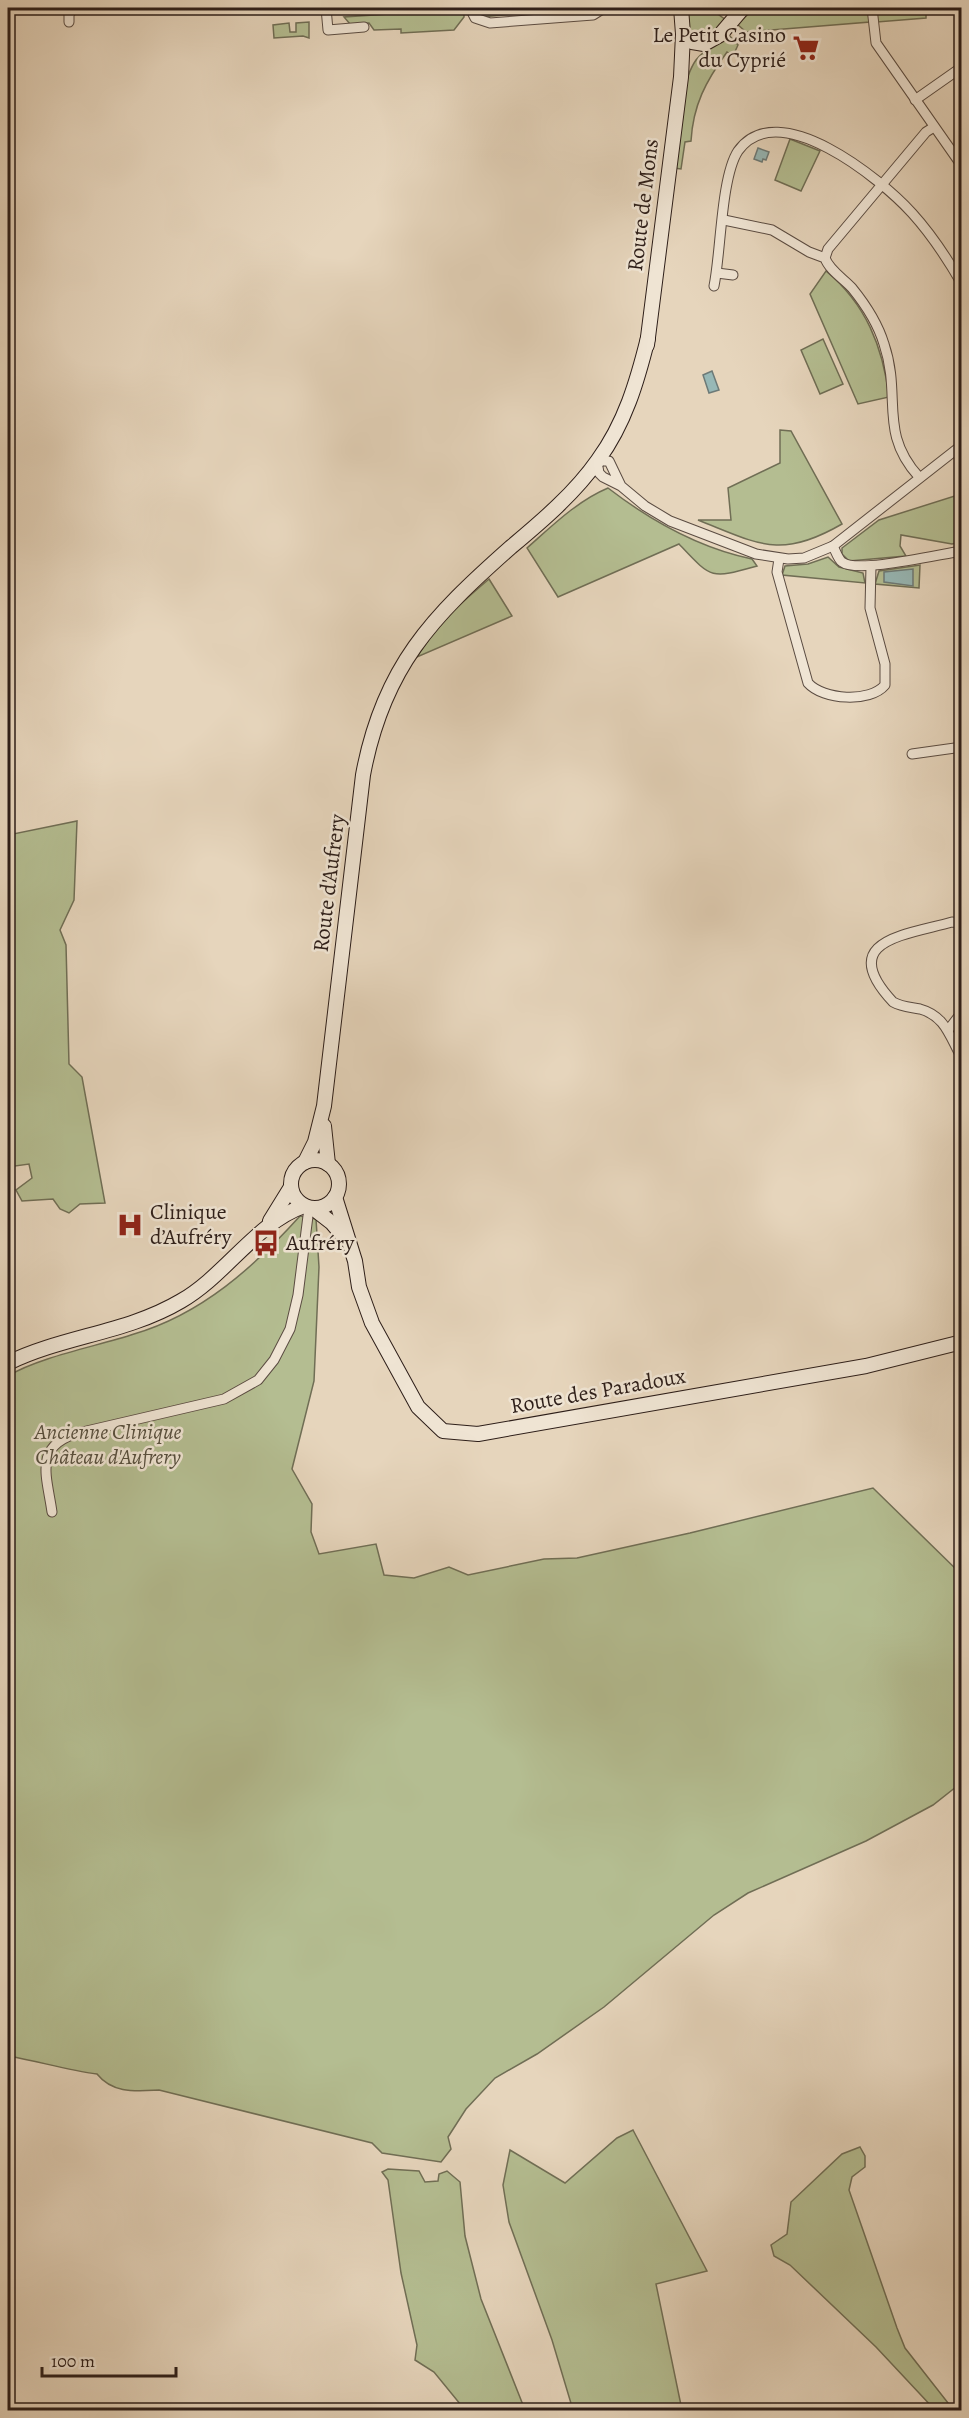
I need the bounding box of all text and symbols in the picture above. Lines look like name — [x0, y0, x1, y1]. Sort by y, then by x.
place label: Le Petit Casino du Cyprié — [652, 20, 786, 75]
supermarket icon: Le Petit Casino du Cyprié — [791, 33, 821, 63]
street label: Route de Mons — [620, 137, 666, 273]
street label: Route d'Aufrery — [306, 812, 352, 954]
place label: Clinique d’Aufréry — [150, 1197, 232, 1252]
hospital icon: Clinique d’Aufréry — [115, 1210, 145, 1240]
bus stop icon: Aufréry — [251, 1228, 281, 1258]
place label: Aufréry — [285, 1228, 354, 1258]
street label: Route des Paradoux — [508, 1361, 689, 1421]
park label: Ancienne Clinique Château d'Aufrery — [33, 1417, 182, 1472]
scale bar — [42, 2340, 176, 2378]
text: 100 m — [51, 2349, 95, 2373]

